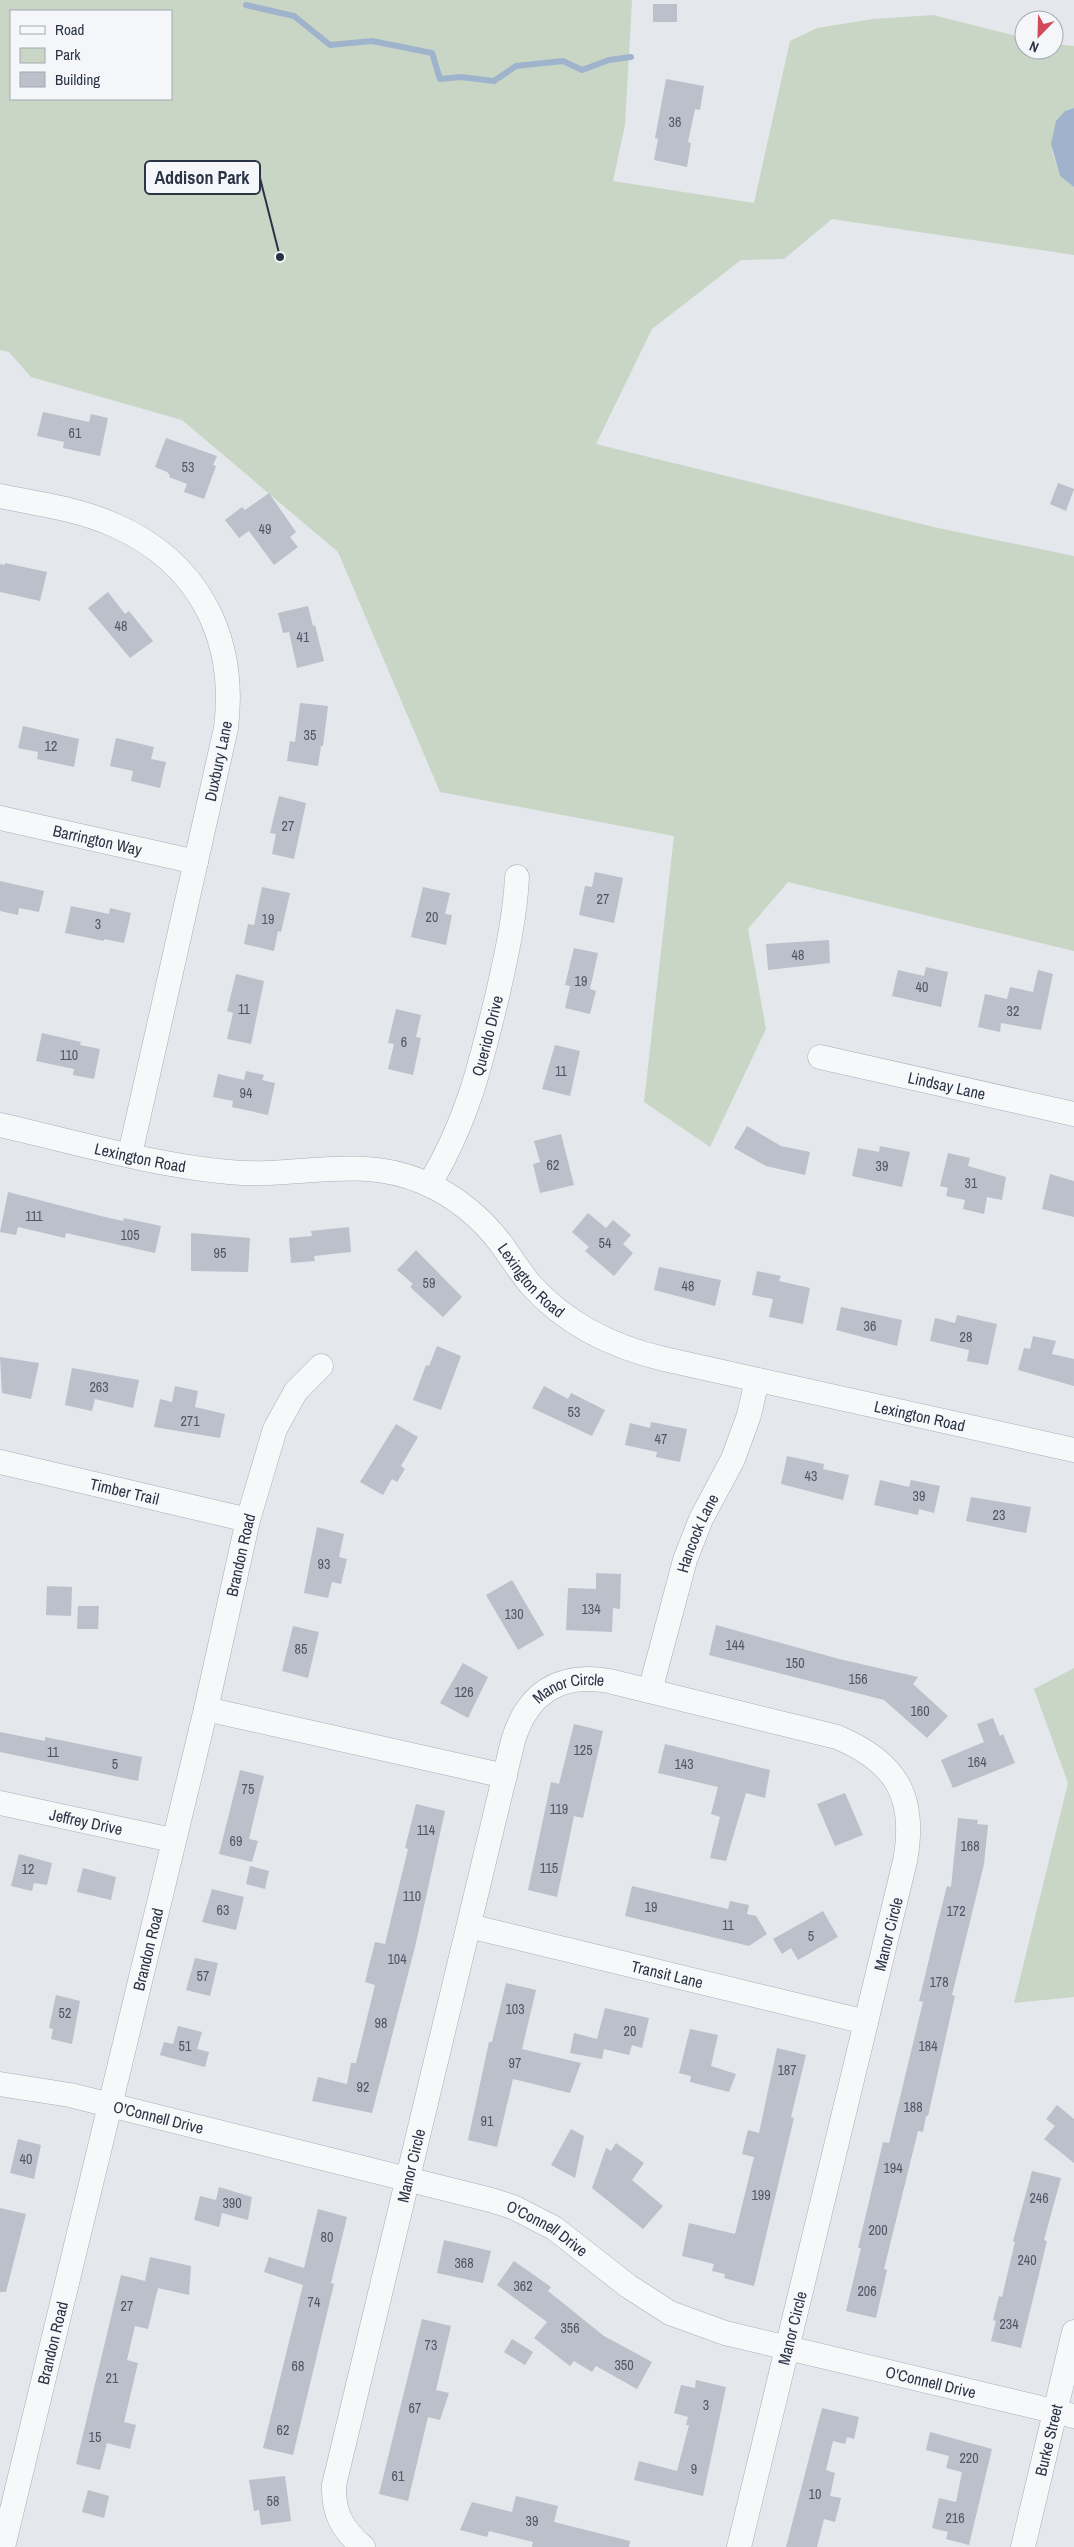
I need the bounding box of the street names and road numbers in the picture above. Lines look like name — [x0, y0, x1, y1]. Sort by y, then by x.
street label: Duxbury Lane — [199, 719, 237, 803]
street label: Barrington Way — [51, 819, 145, 861]
street label: Querido Drive — [466, 993, 508, 1079]
street label: Lindsay Lane — [906, 1066, 988, 1105]
street label: Lexington Road — [92, 1137, 188, 1177]
street label: Lexington Road — [493, 1238, 569, 1323]
street label: Lexington Road — [872, 1395, 967, 1437]
street label: Timber Trail — [88, 1472, 162, 1510]
street label: Hancock Lane — [671, 1490, 724, 1575]
street label: Brandon Road — [220, 1511, 260, 1599]
street label: Manor Circle — [528, 1668, 606, 1708]
street label: Jeffrey Drive — [47, 1803, 125, 1840]
street label: Manor Circle — [868, 1895, 908, 1973]
street label: Brandon Road — [127, 1906, 168, 1993]
street label: Transit Lane — [629, 1955, 705, 1993]
street label: O'Connell Drive — [111, 2095, 206, 2139]
street label: Manor Circle — [391, 2126, 430, 2205]
street label: O'Connell Drive — [504, 2195, 592, 2261]
street label: Manor Circle — [772, 2289, 812, 2367]
street label: Brandon Road — [32, 2299, 73, 2387]
street label: O'Connell Drive — [883, 2361, 978, 2403]
street label: Burke Street — [1029, 2402, 1068, 2478]

